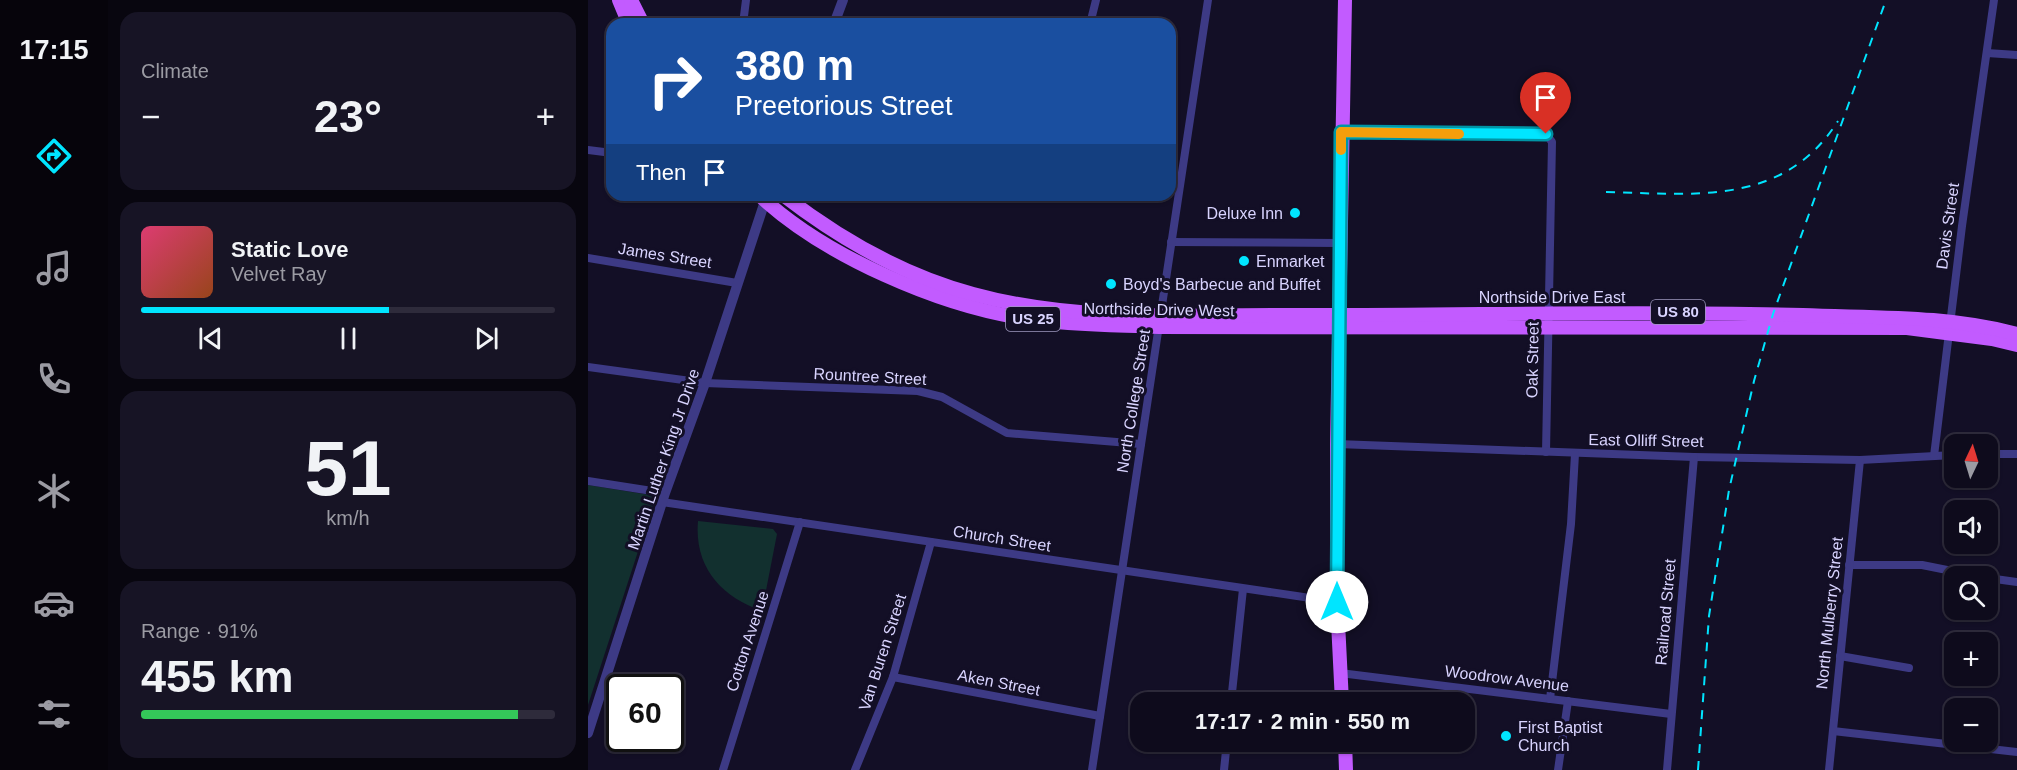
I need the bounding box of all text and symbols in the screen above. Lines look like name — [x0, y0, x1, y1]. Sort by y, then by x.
text: 17:15 — [19, 35, 89, 65]
icon: right — [636, 42, 714, 120]
text: 380 m — [735, 42, 854, 89]
text: Climate — [141, 60, 209, 82]
pin — [1520, 72, 1571, 134]
icon: arrive — [1529, 81, 1562, 114]
text: 23° — [314, 91, 382, 142]
text: Preetorious Street — [735, 91, 953, 121]
text: − — [141, 98, 160, 135]
text: + — [536, 98, 555, 135]
icon: directions — [33, 135, 75, 177]
icon: arrive — [698, 156, 731, 189]
text: Then — [636, 160, 686, 185]
street label: Davis Street — [1933, 181, 1962, 270]
place label: Deluxe Inn — [1207, 205, 1283, 222]
marker: Deluxe Inn — [1288, 206, 1302, 220]
text: Static Love — [231, 237, 348, 262]
street label: James Street — [617, 240, 713, 271]
icon: music — [33, 247, 75, 289]
place label: Enmarket — [1256, 253, 1325, 270]
marker: Enmarket — [1237, 254, 1251, 268]
text: Velvet Ray — [231, 263, 327, 285]
place label: Boyd's Barbecue and Buffet — [1123, 276, 1321, 293]
marker: Boyd's Barbecue and Buffet — [1104, 277, 1118, 291]
street label: Northside Drive East — [1479, 289, 1626, 306]
street label: Northside Drive West — [1083, 300, 1235, 319]
road number: US 80 — [1651, 300, 1705, 324]
road number: US 25 — [1006, 307, 1060, 331]
street label: Oak Street — [1523, 321, 1542, 398]
icon: previous — [194, 322, 227, 355]
icon: pause — [332, 322, 365, 355]
icon: next — [470, 322, 503, 355]
street label: North College Street — [1114, 328, 1153, 474]
icon: phone — [33, 358, 75, 400]
street label: Rountree Street — [813, 365, 927, 388]
street label: Martin Luther King Jr Drive — [624, 366, 703, 552]
text: 51 — [305, 424, 391, 512]
street label: East Olliff Street — [1588, 431, 1704, 450]
north arrow — [1944, 434, 1998, 488]
map controls — [1944, 434, 1998, 752]
icon: climate — [33, 470, 75, 512]
button: sound — [1944, 500, 1998, 554]
text: km/h — [326, 507, 370, 529]
street label: Church Street — [952, 522, 1053, 555]
street label: North Mulberry Street — [1813, 536, 1846, 690]
street label: Railroad Street — [1652, 558, 1679, 666]
button: search — [1944, 566, 1998, 620]
position arrow — [1305, 570, 1369, 634]
icon: car — [33, 582, 75, 624]
street label: Cotton Avenue — [723, 589, 772, 694]
street label: Van Buren Street — [856, 591, 910, 713]
text: Range · 91% — [141, 620, 258, 642]
button: + — [1944, 632, 1998, 686]
text: 455 km — [141, 651, 294, 702]
street label: Woodrow Avenue — [1444, 662, 1570, 695]
street label: Aken Street — [956, 666, 1042, 699]
speed limit sign: 60 — [606, 674, 684, 752]
icon: filters — [33, 693, 75, 735]
button: − — [1944, 698, 1998, 752]
text: 17:17 · 2 min · 550 m — [1195, 709, 1410, 734]
place label: First Baptist Church — [1518, 719, 1603, 754]
marker: First Baptist Church — [1499, 729, 1513, 743]

